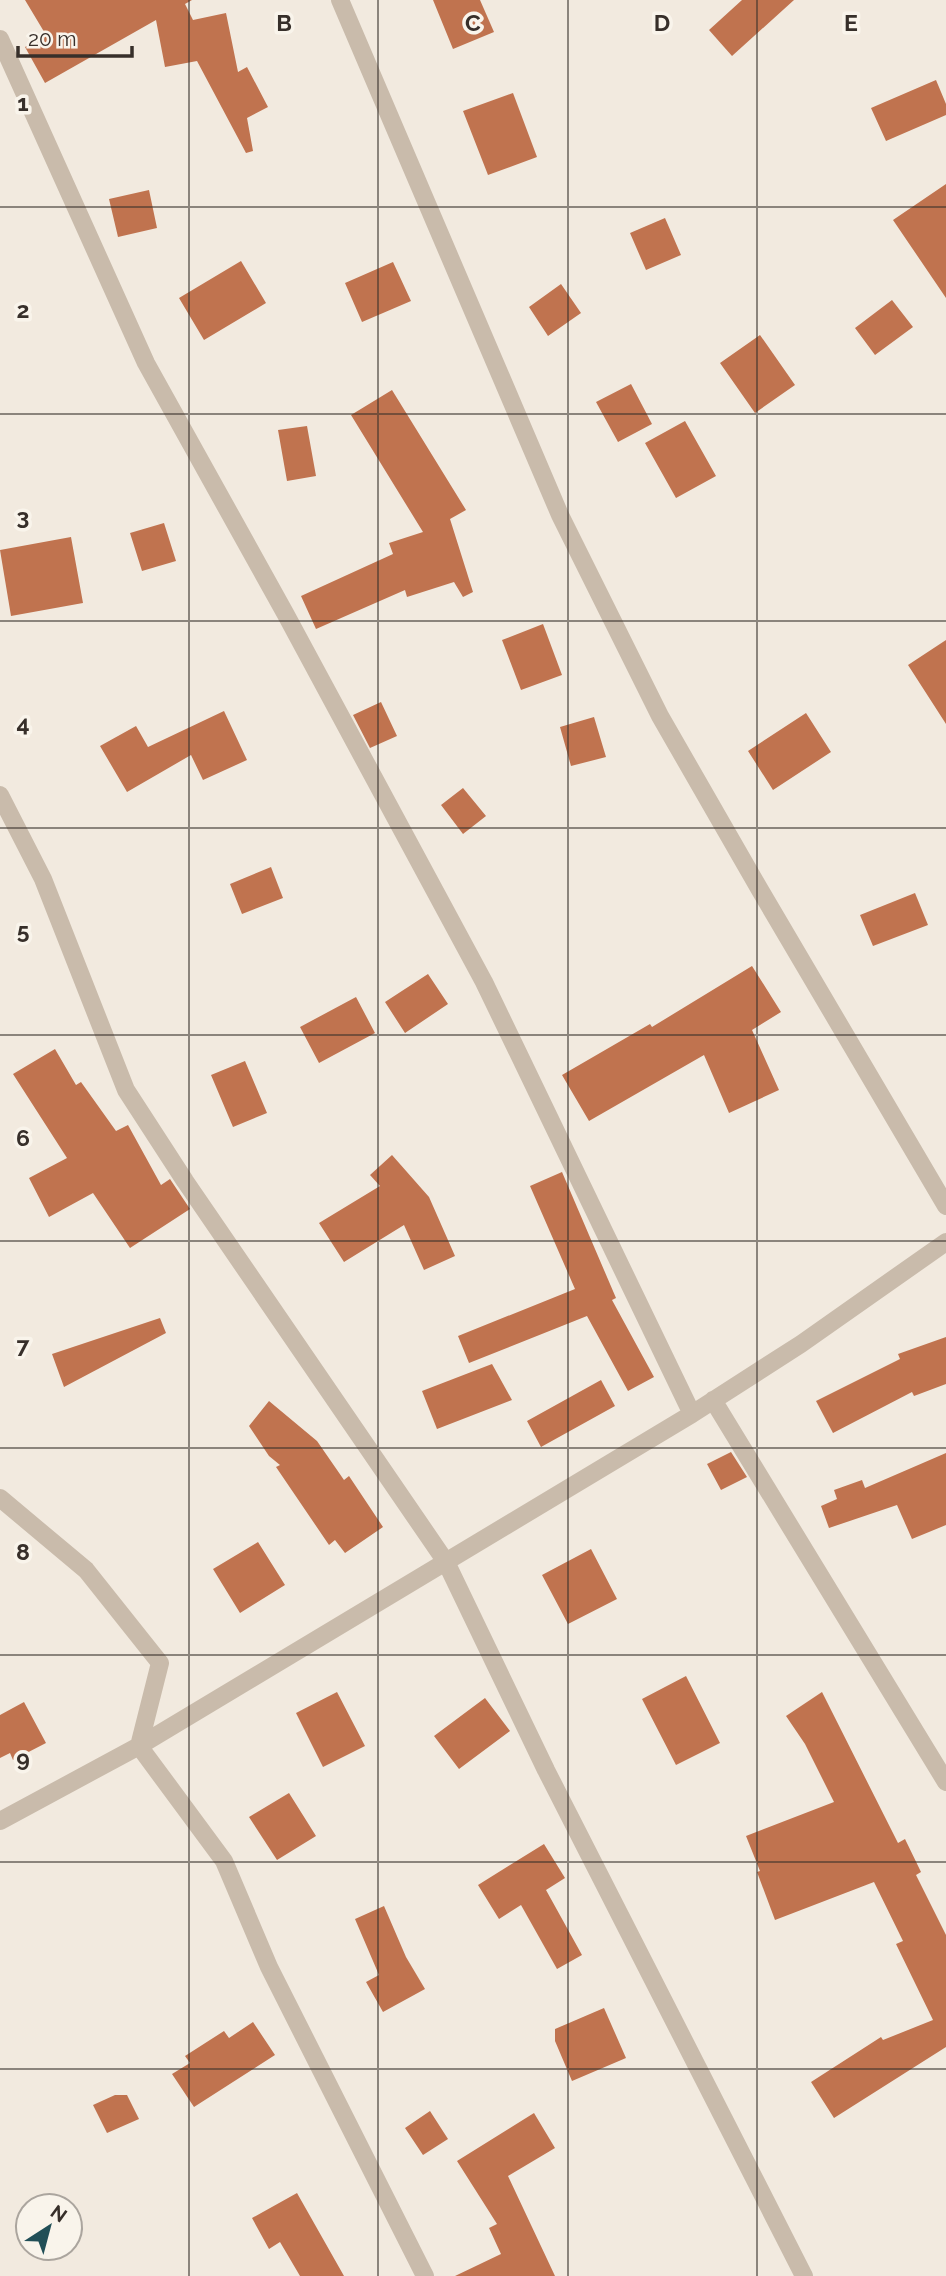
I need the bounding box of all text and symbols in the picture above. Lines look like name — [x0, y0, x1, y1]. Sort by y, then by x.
text: B — [276, 9, 292, 36]
text: C — [465, 9, 481, 36]
text: D — [654, 9, 670, 36]
text: E — [844, 9, 858, 36]
scale bar — [18, 14, 131, 58]
text: 20 m — [28, 26, 76, 51]
text: 1 — [17, 89, 29, 116]
text: 2 — [17, 296, 29, 323]
text: 3 — [17, 503, 29, 530]
text: 4 — [16, 710, 30, 737]
text: 5 — [17, 917, 30, 944]
text: 6 — [16, 1124, 30, 1151]
text: 7 — [17, 1331, 30, 1358]
text: 8 — [16, 1538, 30, 1565]
text: 9 — [16, 1745, 30, 1772]
north arrow — [14, 2192, 84, 2262]
text: N — [47, 2200, 71, 2226]

